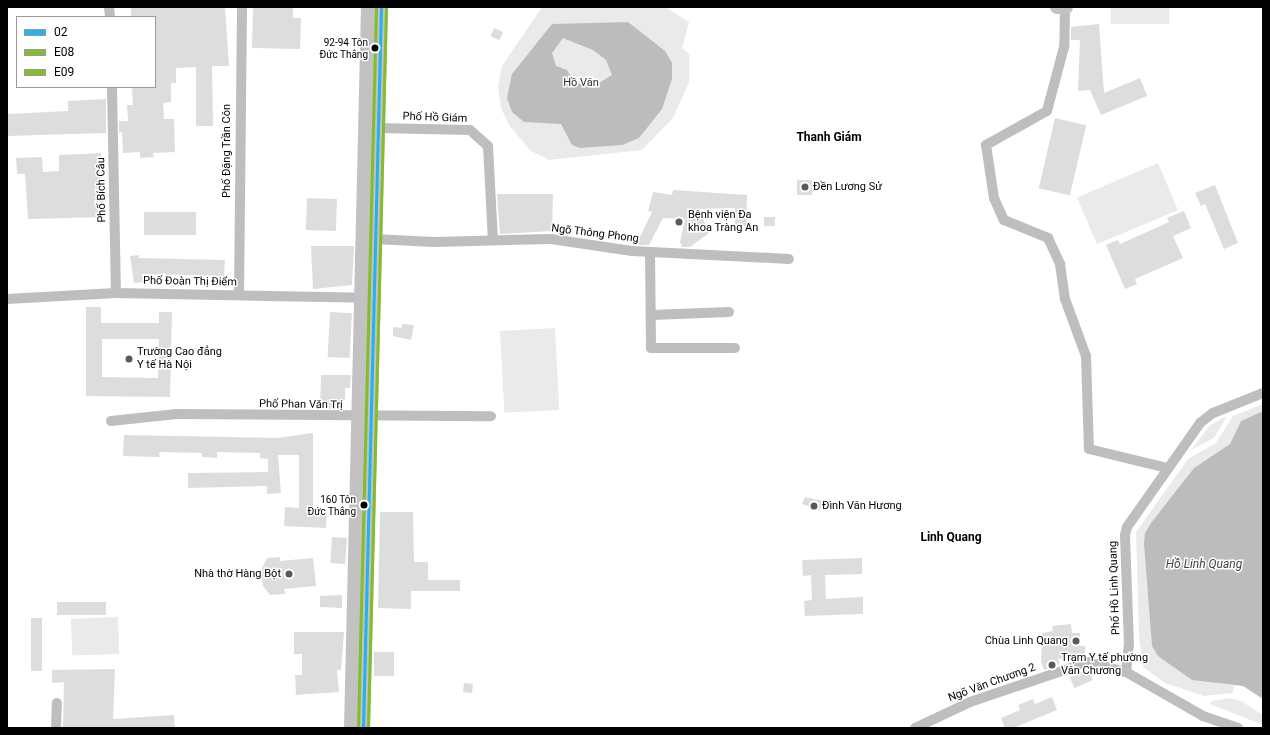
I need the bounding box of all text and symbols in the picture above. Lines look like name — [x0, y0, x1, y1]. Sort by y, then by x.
legend — [16, 16, 156, 88]
text: 02 — [54, 25, 68, 39]
place label: 92-94 Tôn Đức Thắng — [319, 36, 368, 60]
marker: 92-94 Tôn Đức Thắng — [370, 43, 380, 53]
text: E08 — [54, 45, 74, 59]
text: E09 — [54, 65, 74, 79]
park label: Hồ Văn — [563, 76, 599, 90]
street label: Phố Đặng Trần Côn — [220, 104, 234, 198]
street label: Phố Hồ Giám — [402, 110, 468, 126]
district label: Thanh Giám — [796, 131, 862, 145]
street label: Phố Bích Câu — [95, 157, 109, 223]
place label: Đền Lương Sử — [813, 180, 882, 194]
marker: Đền Lương Sử — [800, 182, 810, 192]
place label: Bệnh viện Đa khoa Tràng An — [688, 209, 759, 235]
marker: Bệnh viện Đa khoa Tràng An — [673, 216, 685, 228]
street label: Ngõ Thông Phong — [550, 222, 640, 246]
street label: Phố Đoàn Thị Điểm — [143, 275, 237, 289]
place label: Trường Cao đẳng Y tế Hà Nội — [137, 346, 222, 372]
marker: Trường Cao đẳng Y tế Hà Nội — [124, 354, 134, 364]
street label: Phố Phan Văn Trị — [259, 398, 343, 412]
place label: 160 Tôn Đức Thắng — [307, 493, 356, 516]
place label: Đình Văn Hương — [822, 499, 902, 513]
marker: 160 Tôn Đức Thắng — [359, 500, 369, 510]
marker: Đình Văn Hương — [809, 501, 819, 511]
district label: Linh Quang — [920, 531, 982, 545]
street label: Phố Hồ Linh Quang — [1107, 541, 1123, 635]
water label: Hồ Linh Quang — [1166, 558, 1242, 572]
place label: Nhà thờ Hàng Bột — [194, 567, 281, 581]
marker: Nhà thờ Hàng Bột — [284, 569, 294, 579]
place label: Chùa Linh Quang — [985, 634, 1068, 648]
marker: Chùa Linh Quang — [1071, 636, 1081, 646]
place label: Trạm Y tế phường Văn Chương — [1061, 652, 1148, 678]
marker: Trạm Y tế phường Văn Chương — [1046, 659, 1058, 671]
street label: Ngõ Văn Chương 2 — [946, 661, 1038, 705]

